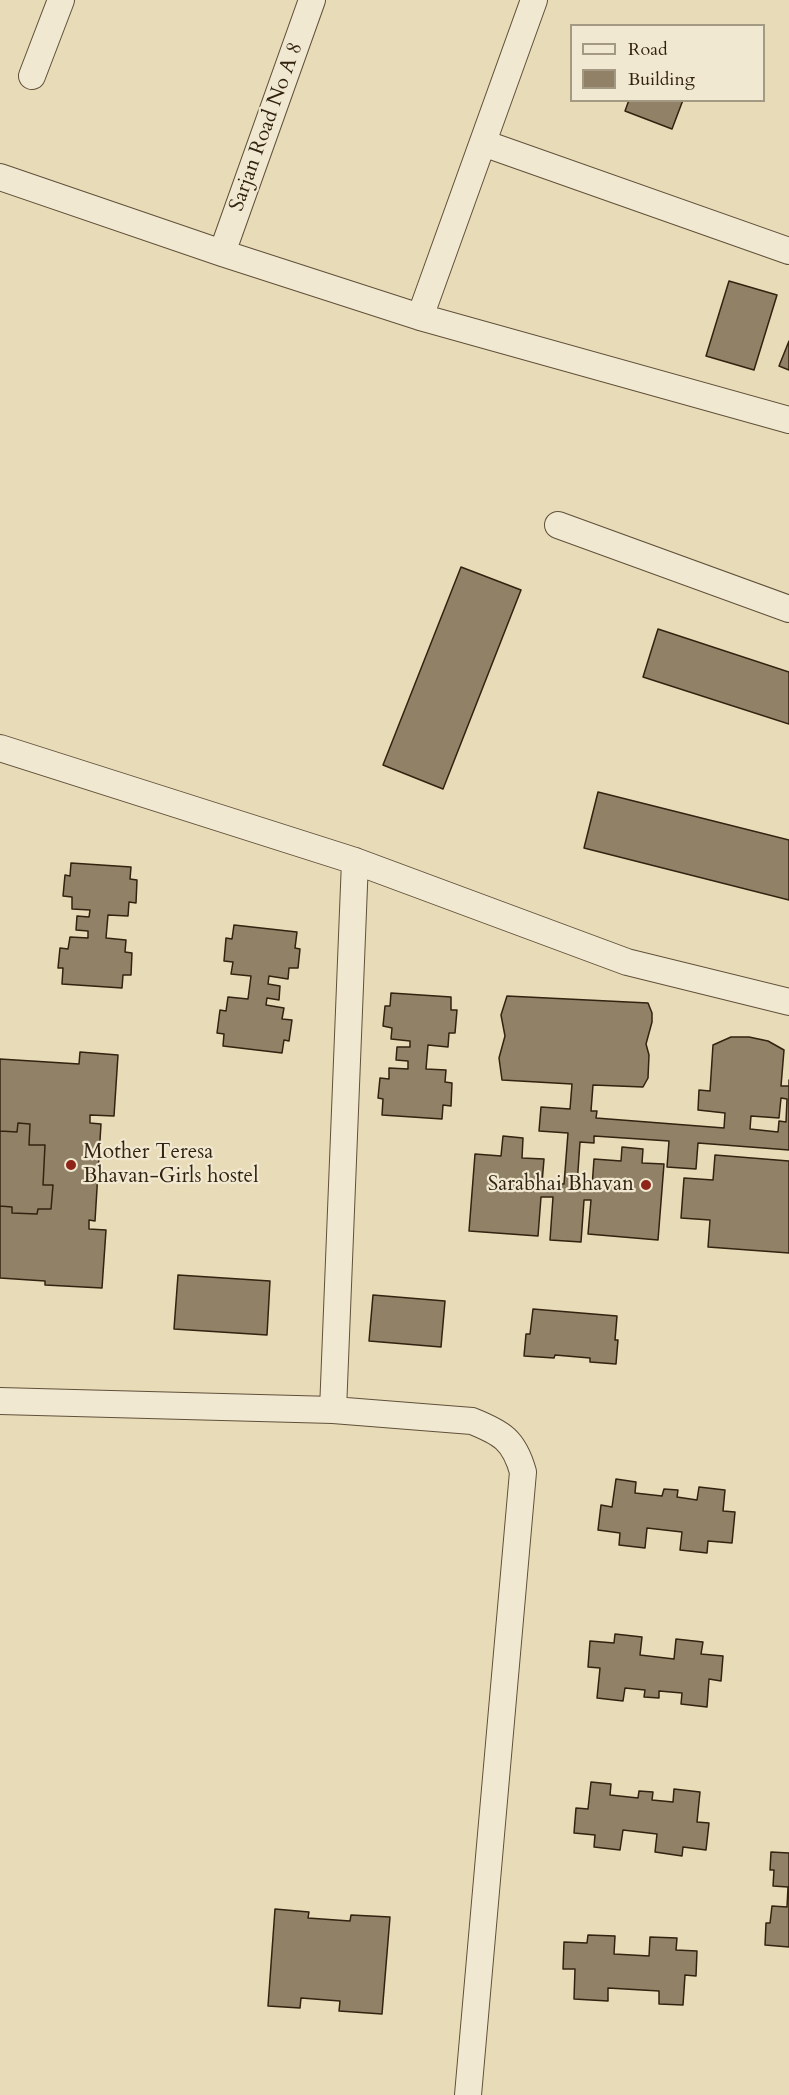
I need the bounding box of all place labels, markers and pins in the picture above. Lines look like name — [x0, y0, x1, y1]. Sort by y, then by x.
place label: Mother Teresa Bhavan-Girls hostel — [83, 1140, 258, 1190]
marker: Mother Teresa Bhavan-Girls hostel — [64, 1158, 78, 1172]
place label: Sarabhai Bhavan — [488, 1172, 634, 1198]
marker: Sarabhai Bhavan — [639, 1178, 653, 1192]

